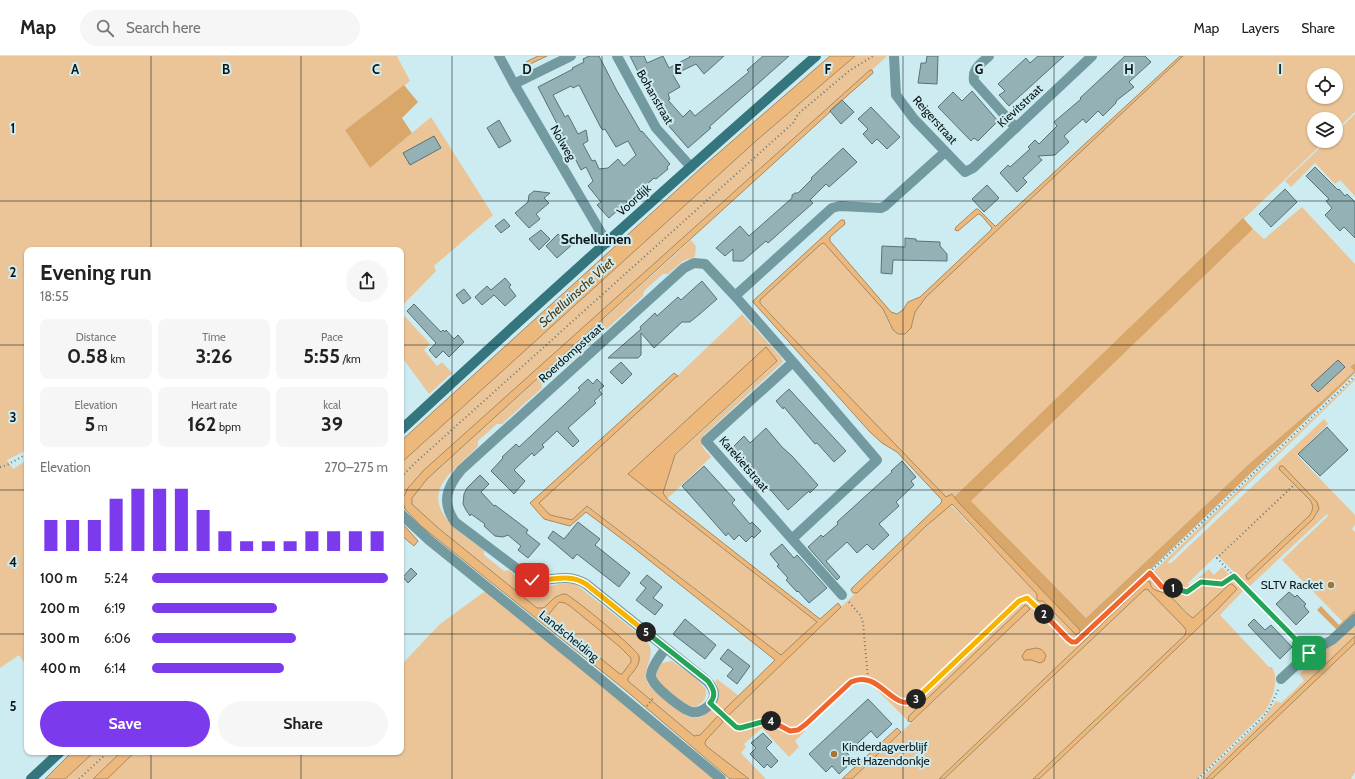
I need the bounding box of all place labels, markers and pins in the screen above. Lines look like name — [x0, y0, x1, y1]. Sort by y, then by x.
pin — [515, 563, 549, 597]
place label: SLTV Racket — [1261, 577, 1323, 592]
pin: 1 — [1163, 578, 1183, 598]
marker: SLTV Racket — [1326, 580, 1336, 590]
pin: 2 — [1034, 604, 1054, 624]
pin: 5 — [636, 622, 656, 642]
pin — [1292, 636, 1326, 670]
pin: 3 — [906, 689, 926, 709]
pin: 4 — [761, 711, 781, 731]
place label: Kinderdagverblijf Het Hazendonkje — [842, 739, 930, 768]
marker: Kinderdagverblijf Het Hazendonkje — [829, 749, 839, 759]

